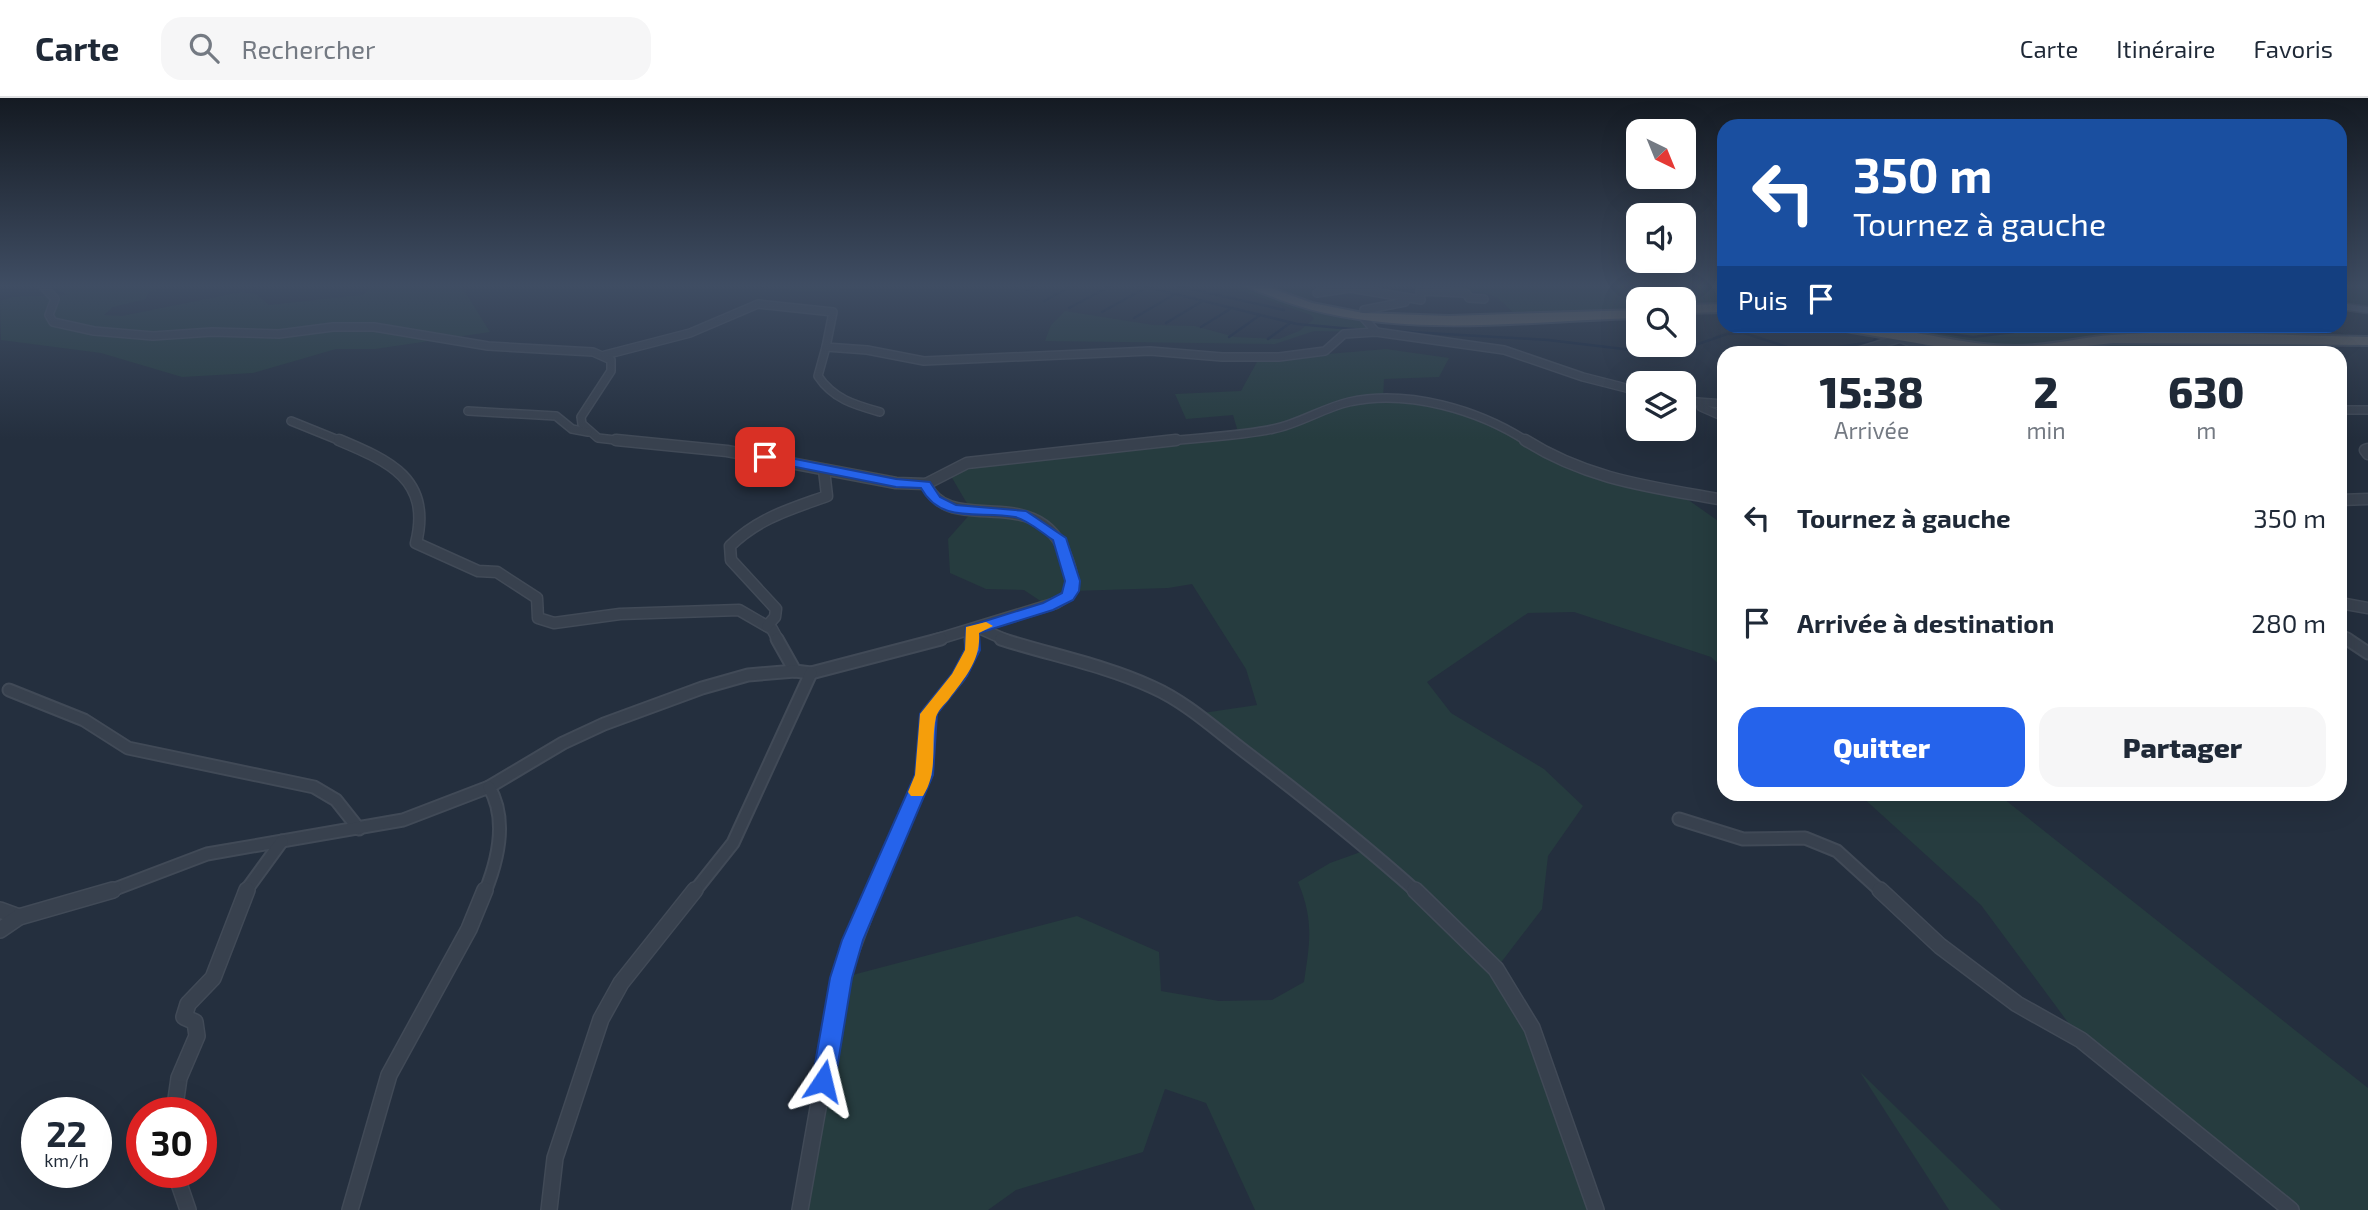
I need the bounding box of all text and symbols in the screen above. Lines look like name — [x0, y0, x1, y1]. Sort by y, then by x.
search box — [161, 17, 651, 80]
text: Carte — [35, 28, 119, 68]
icon: search — [185, 29, 223, 67]
text: Rechercher — [241, 33, 375, 64]
text: Carte — [2020, 34, 2078, 63]
text: Itinéraire — [2116, 34, 2215, 63]
text: Favoris — [2253, 34, 2333, 63]
north arrow — [1626, 119, 1696, 189]
map controls — [1626, 119, 1696, 441]
text: 350 m — [1853, 144, 1993, 203]
icon: left — [1738, 147, 1829, 238]
button: sound — [1626, 203, 1696, 273]
text: Tournez à gauche — [1853, 204, 2106, 242]
icon: arrive — [1802, 280, 1840, 318]
text: Puis — [1738, 284, 1788, 315]
button: search — [1626, 287, 1696, 357]
text: 15:38 — [1820, 366, 1924, 416]
text: 2 — [2034, 366, 2058, 416]
text: 630 — [2168, 366, 2245, 416]
button: layers — [1626, 371, 1696, 441]
text: Arrivée — [1834, 416, 1909, 444]
text: min — [2026, 416, 2066, 444]
text: m — [2196, 416, 2216, 444]
pin — [735, 427, 795, 487]
icon: arrive — [746, 438, 784, 476]
icon: left — [1738, 499, 1776, 537]
text: Tournez à gauche — [1797, 502, 2011, 533]
text: 350 m — [2253, 502, 2326, 533]
icon: arrive — [1738, 604, 1776, 642]
text: Arrivée à destination — [1797, 607, 2054, 638]
text: 280 m — [2251, 607, 2326, 638]
button: Quitter — [1738, 707, 2025, 787]
button: Partager — [2039, 707, 2326, 787]
position arrow — [786, 1044, 860, 1118]
speed limit sign: 30 — [126, 1097, 217, 1188]
text: 22 — [46, 1112, 87, 1154]
text: km/h — [44, 1149, 89, 1171]

